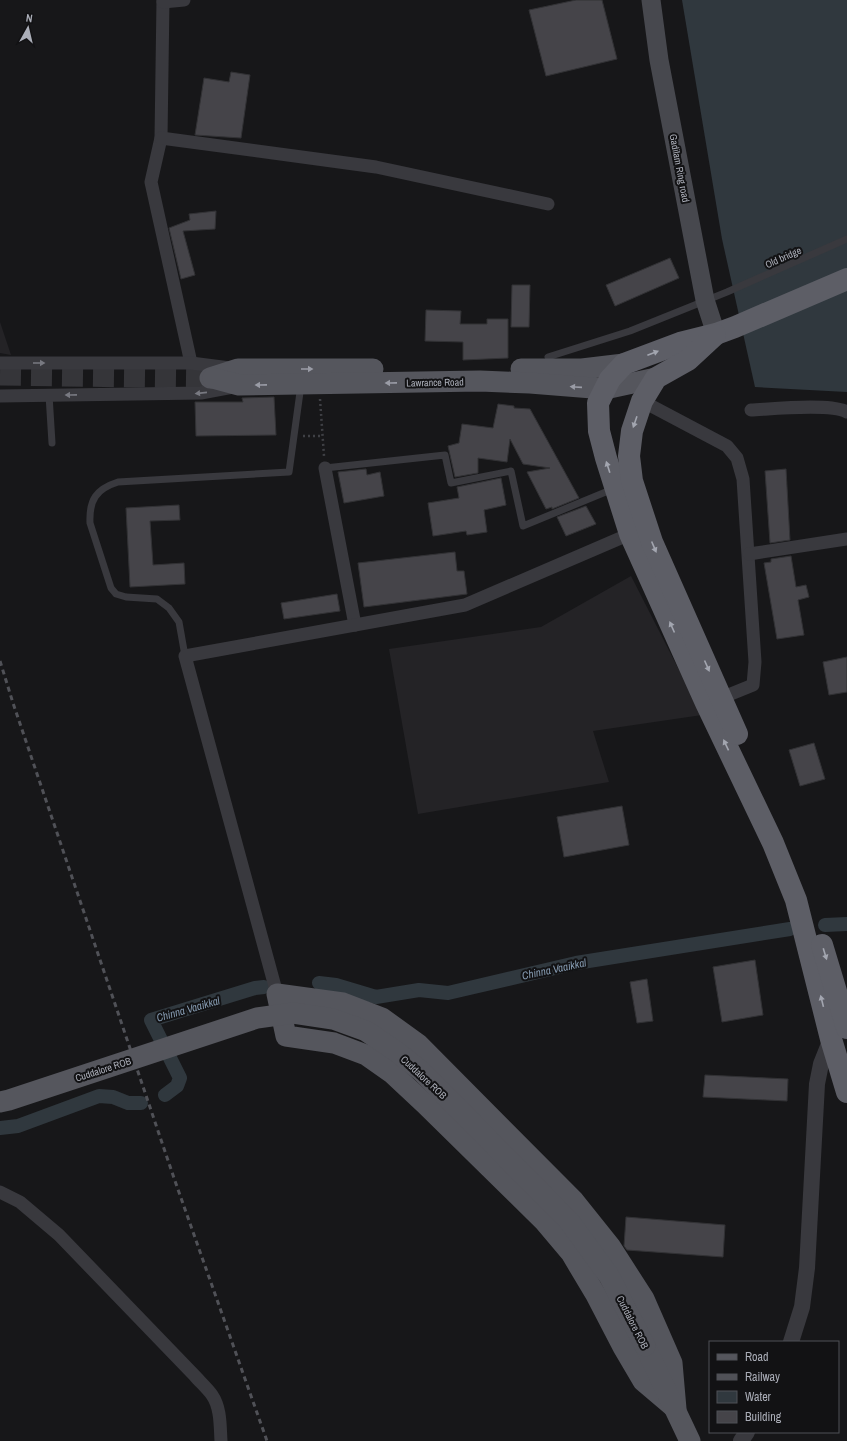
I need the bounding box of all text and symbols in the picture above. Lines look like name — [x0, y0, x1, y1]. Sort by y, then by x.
north arrow — [8, 8, 48, 48]
text: N — [25, 11, 34, 25]
street label: Gadilam Ring road — [667, 133, 692, 203]
street label: Old bridge — [763, 244, 804, 271]
one-way arrow — [648, 349, 660, 355]
one-way arrow — [33, 360, 46, 366]
one-way arrow — [301, 366, 314, 372]
street label: Lawrance Road — [406, 375, 464, 390]
one-way arrow — [384, 380, 397, 386]
one-way arrow — [254, 382, 267, 388]
one-way arrow — [570, 383, 582, 390]
one-way arrow — [194, 389, 207, 396]
one-way arrow — [64, 392, 77, 398]
one-way arrow — [631, 416, 637, 428]
one-way arrow — [605, 461, 611, 473]
one-way arrow — [651, 542, 657, 553]
one-way arrow — [669, 621, 675, 632]
one-way arrow — [704, 661, 710, 672]
one-way arrow — [723, 739, 729, 750]
one-way arrow — [822, 949, 828, 961]
water label: Chinna Vaaikkal — [521, 955, 588, 983]
water label: Chinna Vaaikkal — [155, 993, 222, 1025]
one-way arrow — [818, 995, 824, 1007]
street label: Cuddalore ROB — [398, 1053, 450, 1102]
street label: Cuddalore ROB — [74, 1054, 133, 1085]
street label: Cuddalore ROB — [614, 1293, 652, 1351]
legend — [709, 1341, 839, 1433]
text: Road — [745, 1349, 769, 1365]
text: Railway — [745, 1369, 780, 1385]
text: Water — [745, 1389, 772, 1405]
text: Building — [745, 1409, 782, 1425]

